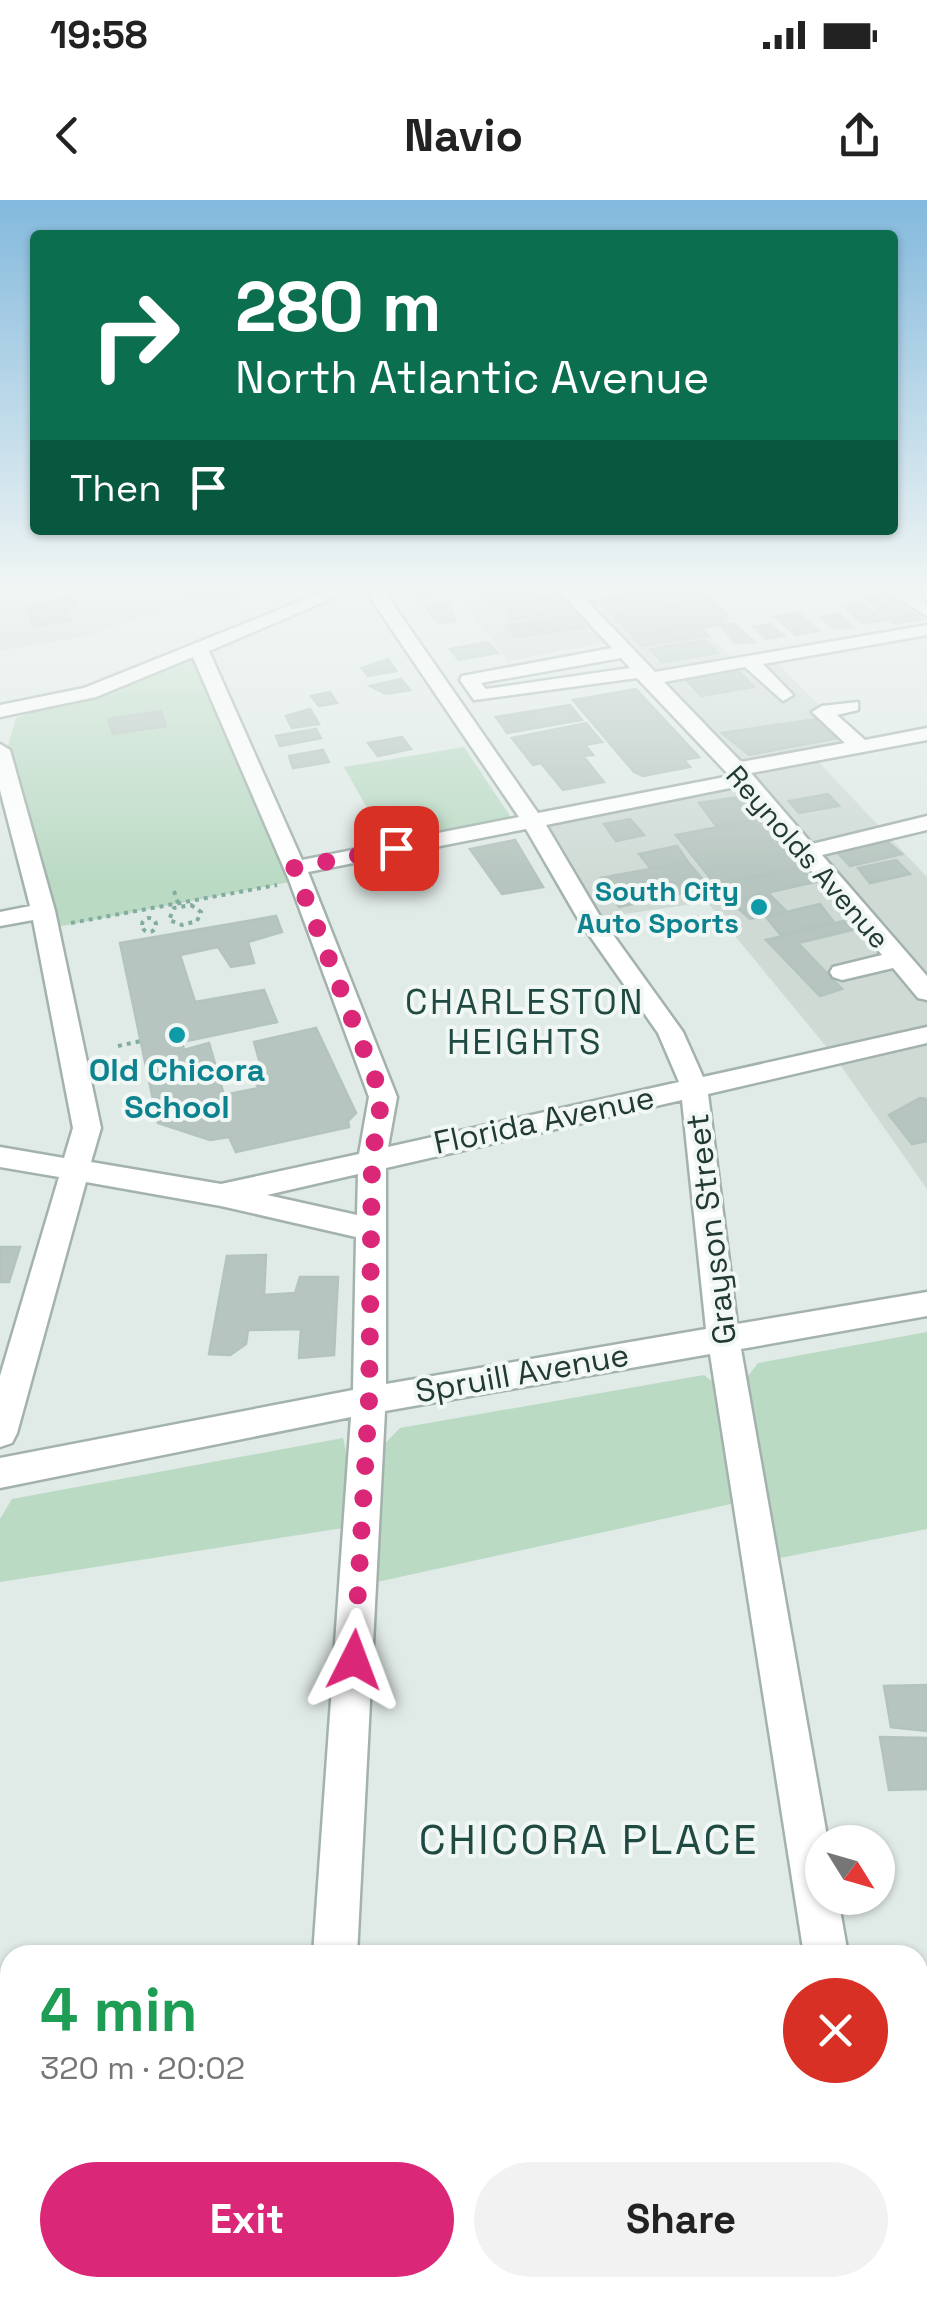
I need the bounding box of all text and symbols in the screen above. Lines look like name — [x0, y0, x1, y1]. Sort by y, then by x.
text: 19:58 — [50, 11, 148, 59]
text: Navio — [404, 107, 523, 164]
icon: back — [40, 108, 95, 163]
icon: share — [832, 108, 887, 163]
text: 280 m — [235, 262, 442, 351]
icon: right — [70, 270, 200, 400]
text: North Atlantic Avenue — [235, 349, 709, 406]
icon: arrive — [181, 460, 236, 515]
text: Then — [70, 464, 161, 512]
street label: Reynolds Avenue — [719, 758, 897, 956]
pin — [354, 806, 439, 891]
icon: arrive — [369, 821, 424, 876]
place label: South City Auto Sports — [577, 873, 739, 941]
marker: South City Auto Sports — [748, 896, 770, 918]
district label: CHARLESTON HEIGHTS — [405, 980, 645, 1064]
marker: Old Chicora School — [166, 1024, 188, 1046]
place label: Old Chicora School — [89, 1050, 265, 1127]
street label: Florida Avenue — [430, 1077, 658, 1163]
street label: Grayson Street — [677, 1111, 745, 1347]
street label: Spruill Avenue — [412, 1335, 632, 1411]
position arrow — [302, 1608, 406, 1712]
district label: CHICORA PLACE — [419, 1813, 759, 1866]
north arrow — [805, 1825, 895, 1915]
map controls — [805, 1825, 895, 1915]
text: 4 min — [40, 1972, 198, 2049]
button: close — [783, 1978, 888, 2083]
text: 320 m · 20:02 — [40, 2048, 245, 2088]
button: Exit — [40, 2162, 454, 2277]
button: Share — [474, 2162, 888, 2277]

